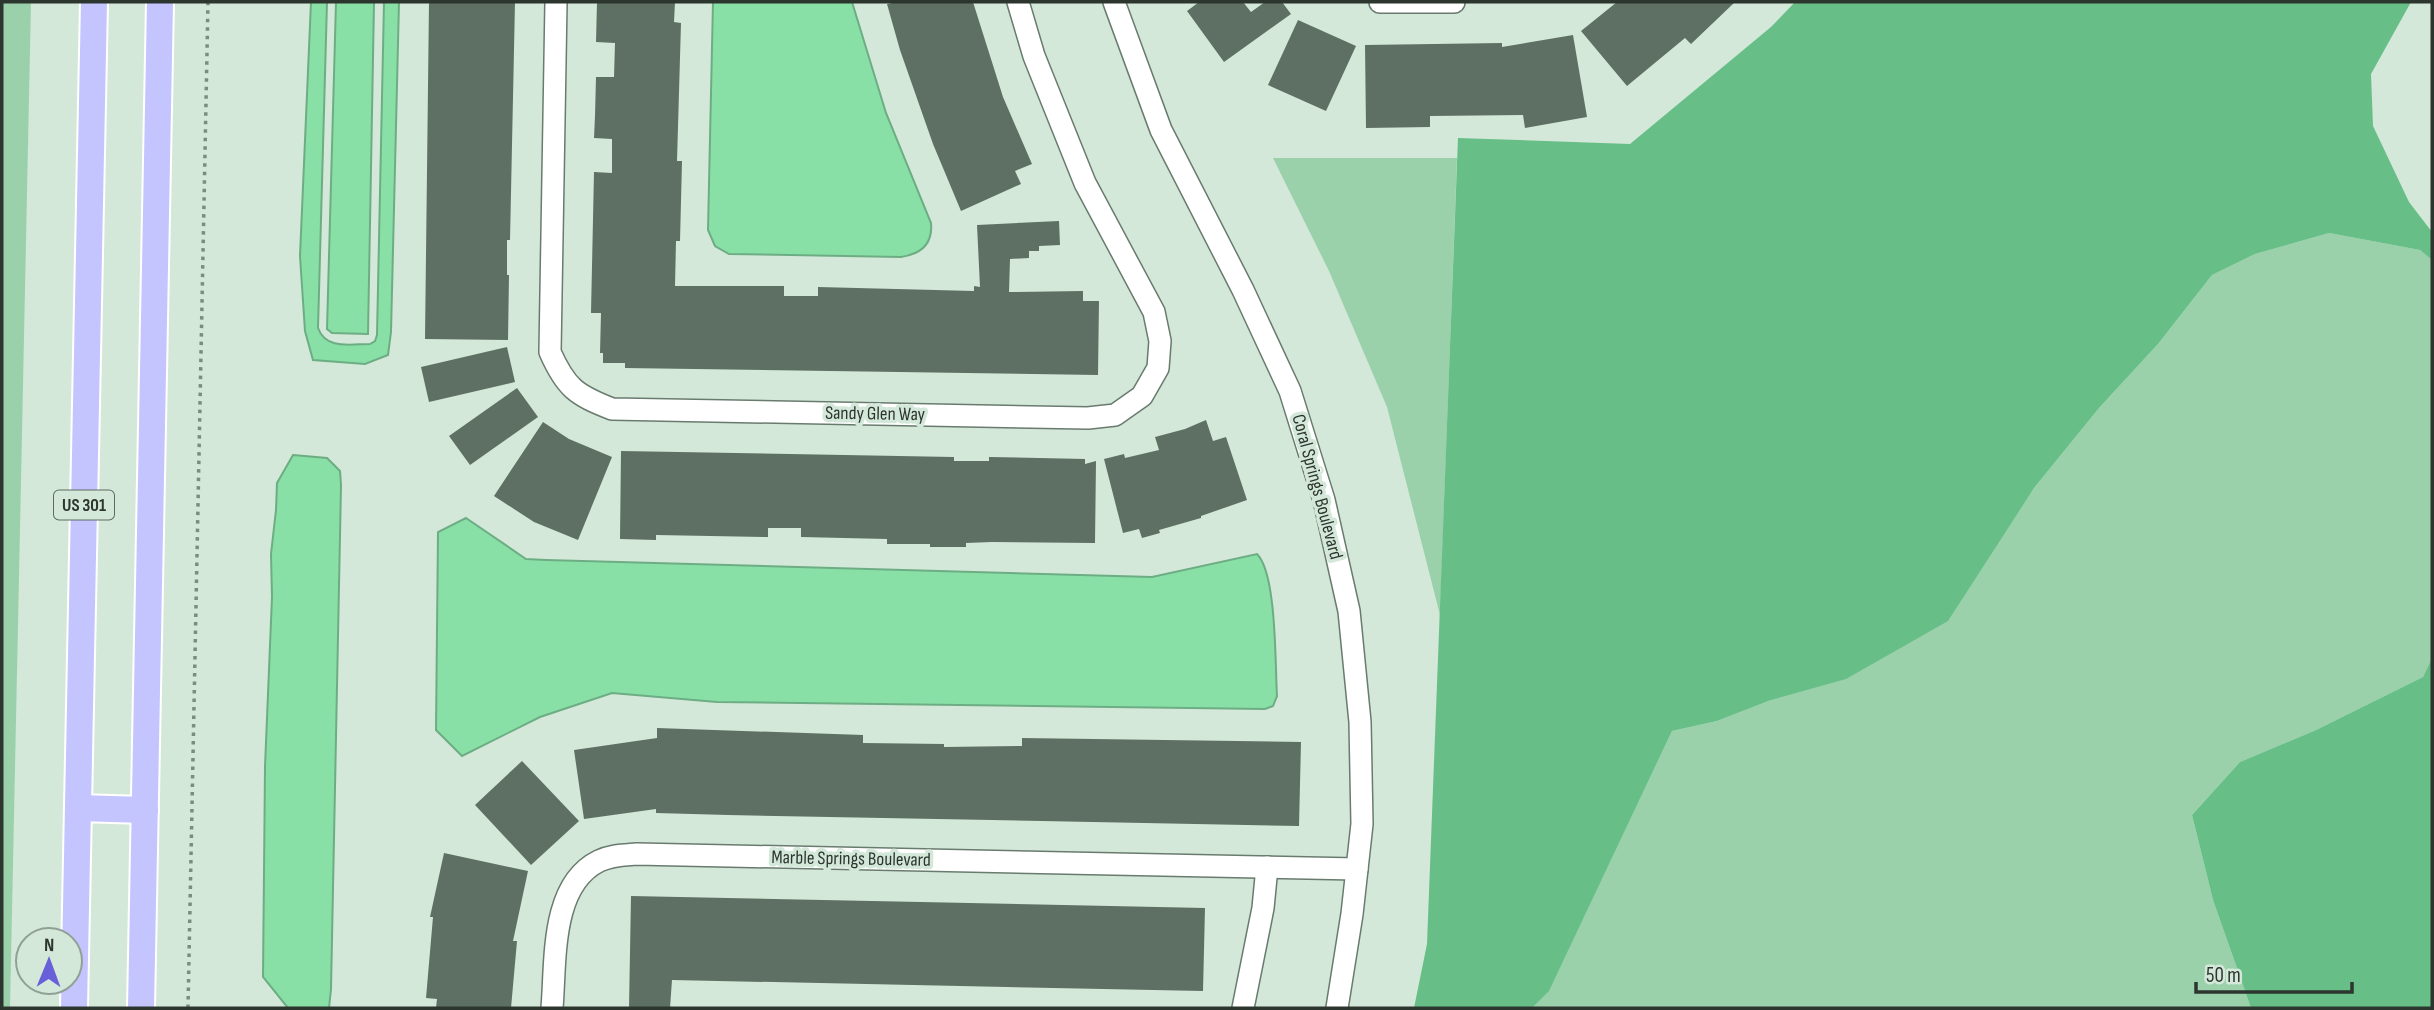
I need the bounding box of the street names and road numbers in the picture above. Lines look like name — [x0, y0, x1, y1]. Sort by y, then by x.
street label: Sandy Glen Way — [825, 402, 926, 426]
street label: Coral Springs Boulevard — [1287, 412, 1347, 562]
road number: US 301 — [54, 490, 114, 520]
street label: Marble Springs Boulevard — [771, 846, 931, 872]

